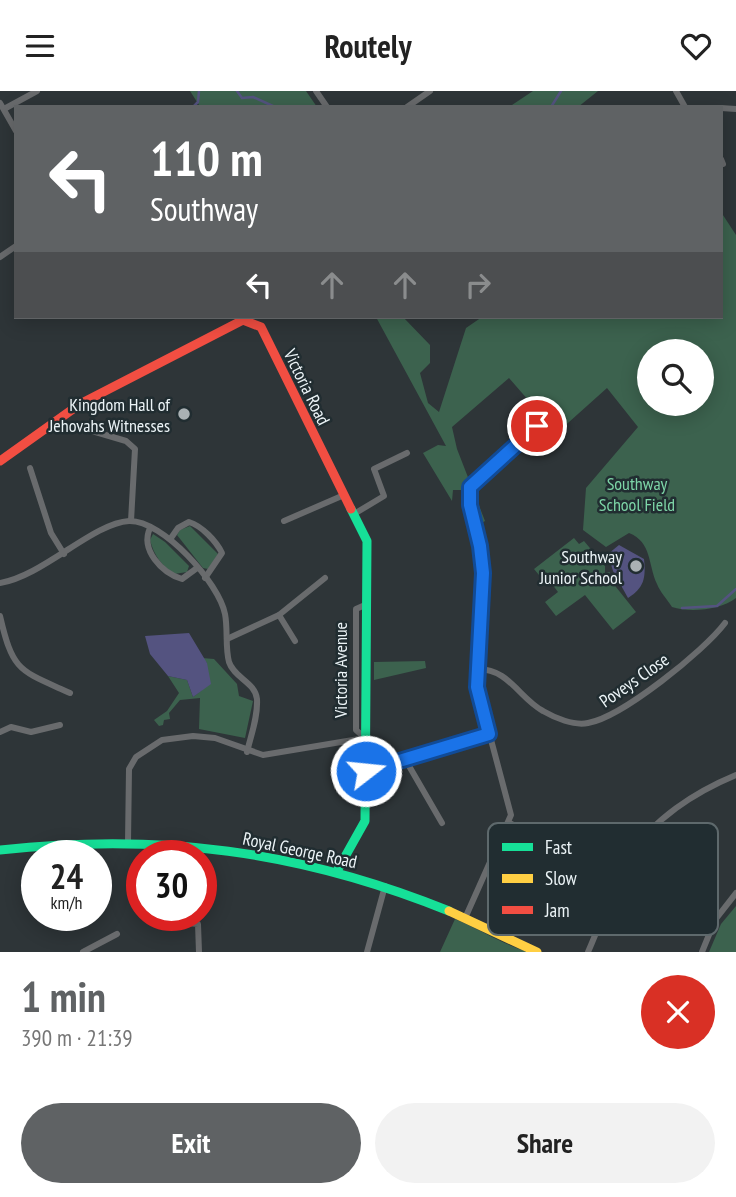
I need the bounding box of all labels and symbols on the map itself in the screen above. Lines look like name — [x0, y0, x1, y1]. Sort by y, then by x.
street label: Victoria Road — [278, 344, 335, 429]
place label: Kingdom Hall of Jehovahs Witnesses — [48, 393, 171, 437]
pin — [507, 396, 567, 456]
marker: Kingdom Hall of Jehovahs Witnesses — [176, 406, 192, 422]
park label: Southway School Field — [599, 472, 675, 516]
place label: Southway Junior School — [539, 545, 623, 589]
marker: Southway Junior School — [628, 558, 644, 574]
street label: Victoria Avenue — [329, 622, 352, 719]
street label: Poveys Close — [595, 648, 673, 712]
position arrow — [329, 734, 403, 808]
legend — [488, 823, 718, 935]
street label: Royal George Road — [241, 827, 359, 873]
text: Fast — [545, 835, 573, 859]
speed limit sign: 30 — [126, 840, 217, 931]
text: Slow — [545, 866, 578, 890]
text: Jam — [544, 898, 570, 922]

